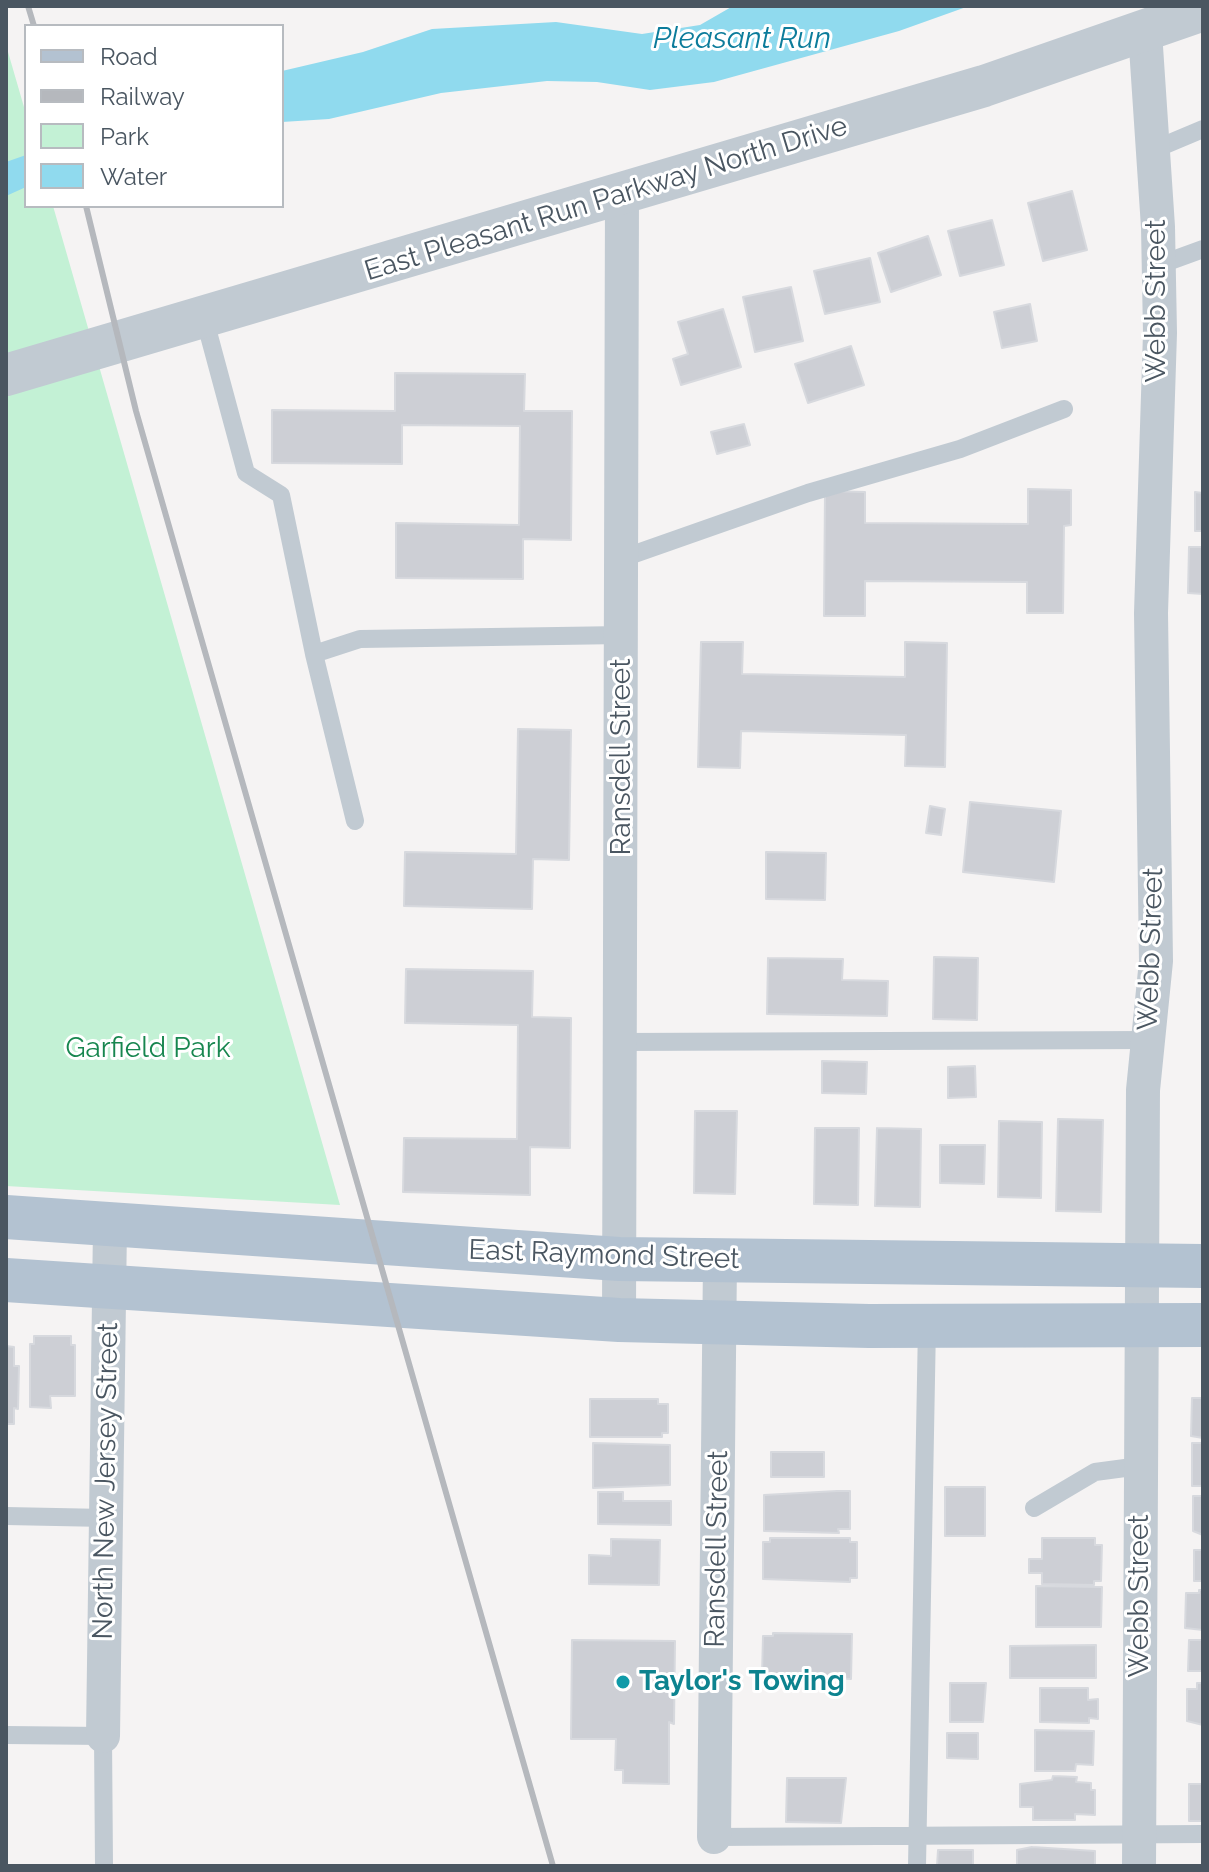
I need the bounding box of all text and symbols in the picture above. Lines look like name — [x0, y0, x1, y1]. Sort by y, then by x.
water label: Pleasant Run — [653, 21, 831, 57]
legend — [24, 24, 284, 208]
text: Road — [100, 42, 158, 71]
text: Railway — [100, 82, 185, 111]
street label: East Pleasant Run Parkway North Drive — [361, 109, 851, 289]
text: Park — [100, 122, 149, 151]
text: Water — [100, 162, 167, 191]
street label: Webb Street — [1140, 219, 1174, 383]
street label: Ransdell Street — [605, 658, 639, 856]
street label: Webb Street — [1131, 867, 1171, 1031]
park label: Garfield Park — [65, 1032, 231, 1066]
street label: East Raymond Street — [468, 1233, 740, 1277]
street label: North New Jersey Street — [86, 1322, 126, 1640]
street label: Ransdell Street — [698, 1450, 736, 1648]
street label: Webb Street — [1123, 1514, 1157, 1678]
place label: Taylor's Towing — [639, 1665, 845, 1699]
marker: Taylor's Towing — [614, 1673, 632, 1691]

